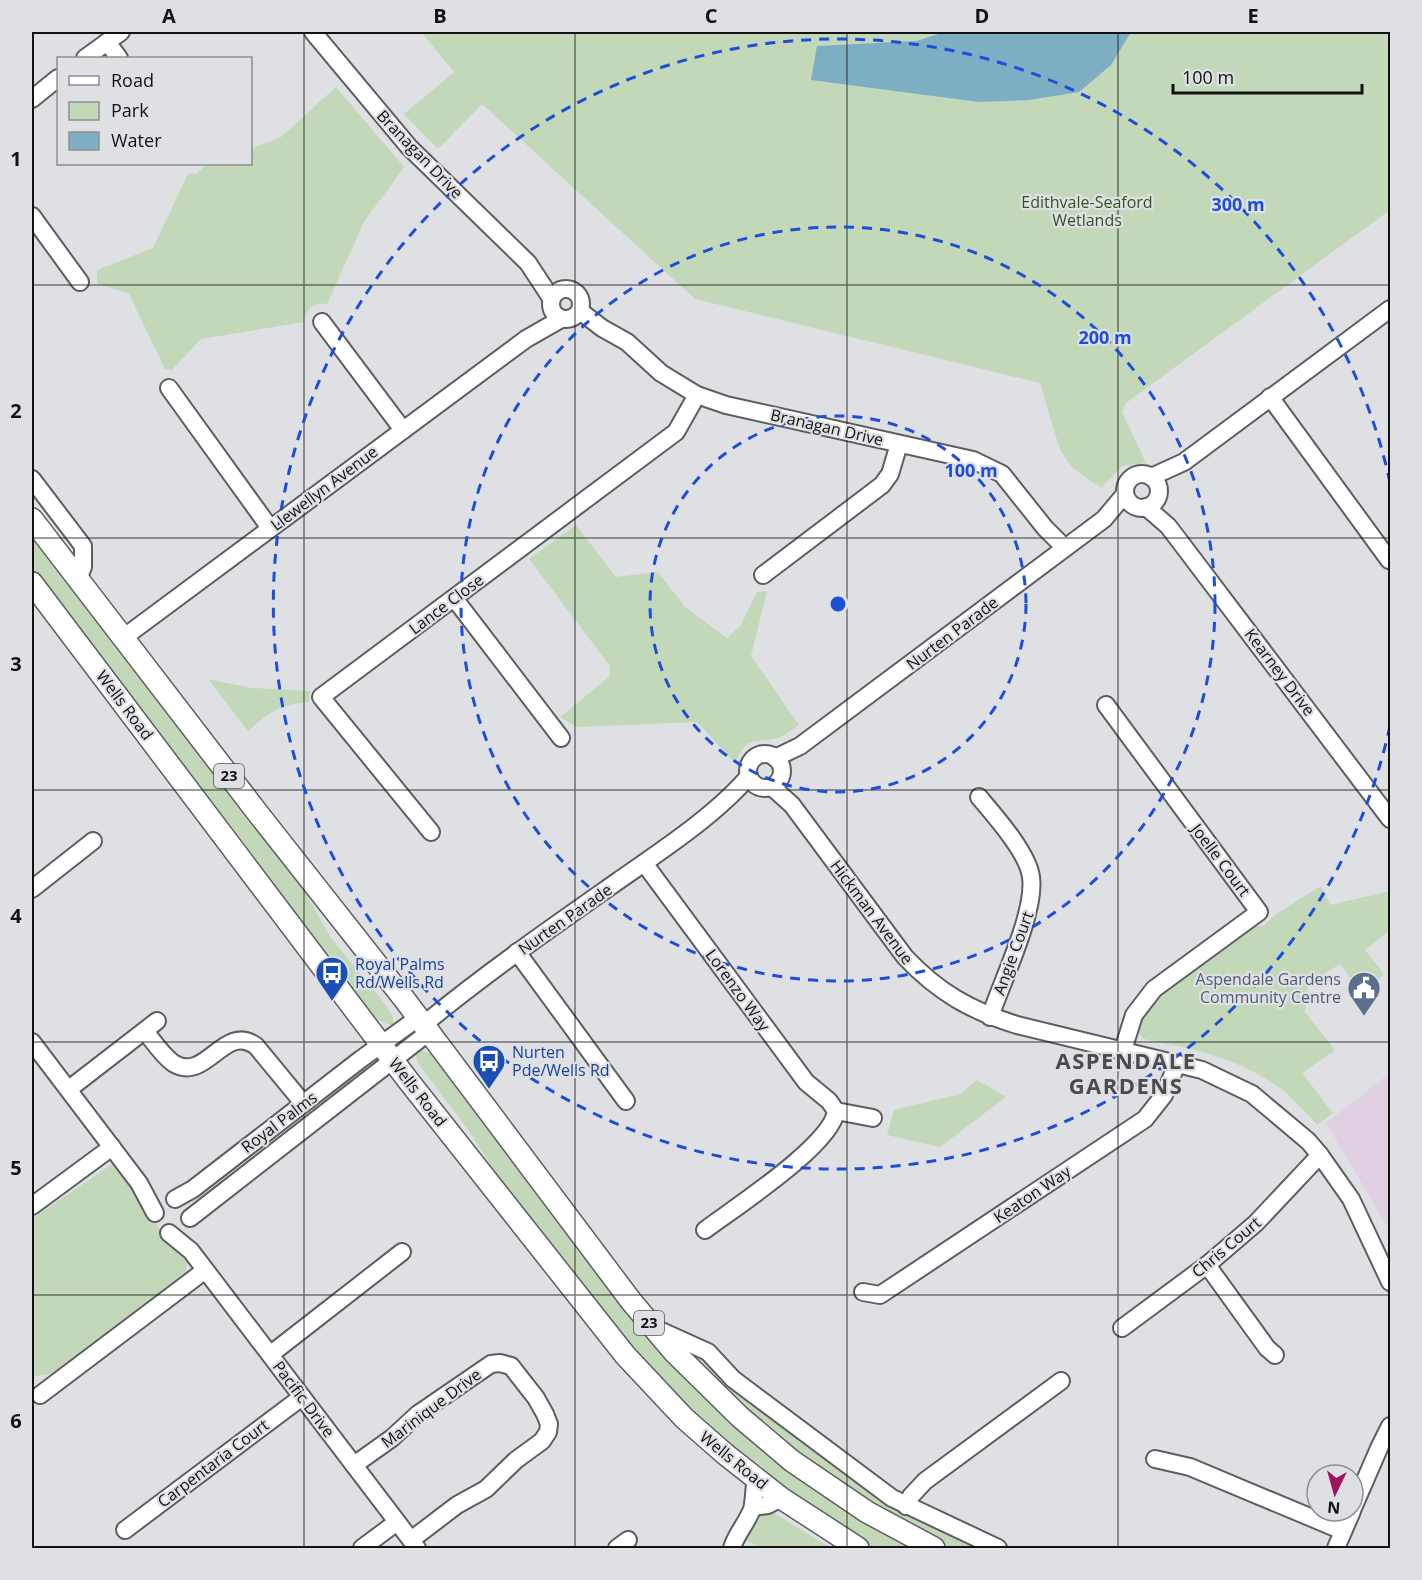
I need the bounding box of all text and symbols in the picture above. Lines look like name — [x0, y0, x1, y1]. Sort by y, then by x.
text: A — [162, 2, 176, 29]
text: B — [433, 2, 447, 29]
text: C — [705, 2, 718, 29]
text: D — [975, 2, 989, 29]
text: E — [1247, 2, 1259, 29]
legend — [57, 57, 252, 165]
scale bar — [1173, 57, 1362, 95]
text: 100 m — [1182, 65, 1234, 89]
text: Road — [111, 68, 154, 92]
text: Park — [111, 98, 149, 122]
street label: Branagan Drive — [372, 105, 468, 203]
text: Water — [111, 128, 162, 152]
text: 1 — [10, 145, 22, 172]
park label: Edithvale-Seaford Wetlands — [1021, 191, 1153, 231]
text: 300 m — [1211, 192, 1265, 216]
text: 200 m — [1078, 325, 1132, 349]
text: 2 — [10, 397, 22, 424]
street label: Branagan Drive — [768, 403, 886, 451]
street label: Llewellyn Avenue — [266, 441, 382, 535]
text: 100 m — [944, 458, 998, 482]
street label: Lance Close — [404, 569, 488, 639]
street label: Nurten Parade — [902, 591, 1002, 675]
centre of rings — [828, 594, 848, 614]
street label: Kearney Drive — [1240, 624, 1320, 720]
text: 3 — [10, 650, 22, 677]
street label: Wells Road — [92, 666, 158, 744]
road number: 23 — [214, 764, 244, 788]
street label: Joelle Court — [1185, 817, 1256, 901]
street label: Hickman Avenue — [826, 855, 918, 969]
street label: Nurten Parade — [514, 879, 616, 959]
text: 4 — [10, 902, 22, 929]
street label: Angie Court — [988, 908, 1038, 998]
street label: Lorenzo Way — [701, 945, 776, 1036]
place label: Royal Palms Rd/Wells Rd — [355, 953, 445, 993]
bus stop icon: Royal Palms Rd/Wells Rd — [314, 955, 350, 1002]
place label: Aspendale Gardens Community Centre — [1196, 968, 1341, 1008]
public building icon: Aspendale Gardens Community Centre — [1346, 970, 1382, 1017]
place label: Nurten Pde/Wells Rd — [512, 1041, 610, 1081]
bus stop icon: Nurten Pde/Wells Rd — [471, 1043, 507, 1090]
district label: ASPENDALE GARDENS — [1055, 1045, 1197, 1100]
street label: Wells Road — [384, 1053, 452, 1131]
street label: Royal Palms — [237, 1086, 321, 1158]
text: 5 — [10, 1154, 22, 1181]
street label: Keaton Way — [989, 1160, 1076, 1228]
street label: Chris Court — [1187, 1211, 1265, 1282]
road number: 23 — [634, 1311, 664, 1335]
street label: Pacific Drive — [268, 1356, 340, 1442]
street label: Marinique Drive — [377, 1363, 485, 1453]
text: 6 — [10, 1407, 22, 1434]
street label: Carpentaria Court — [153, 1414, 273, 1512]
street label: Wells Road — [695, 1426, 773, 1494]
north arrow — [1305, 1463, 1365, 1523]
text: N — [1326, 1496, 1341, 1519]

